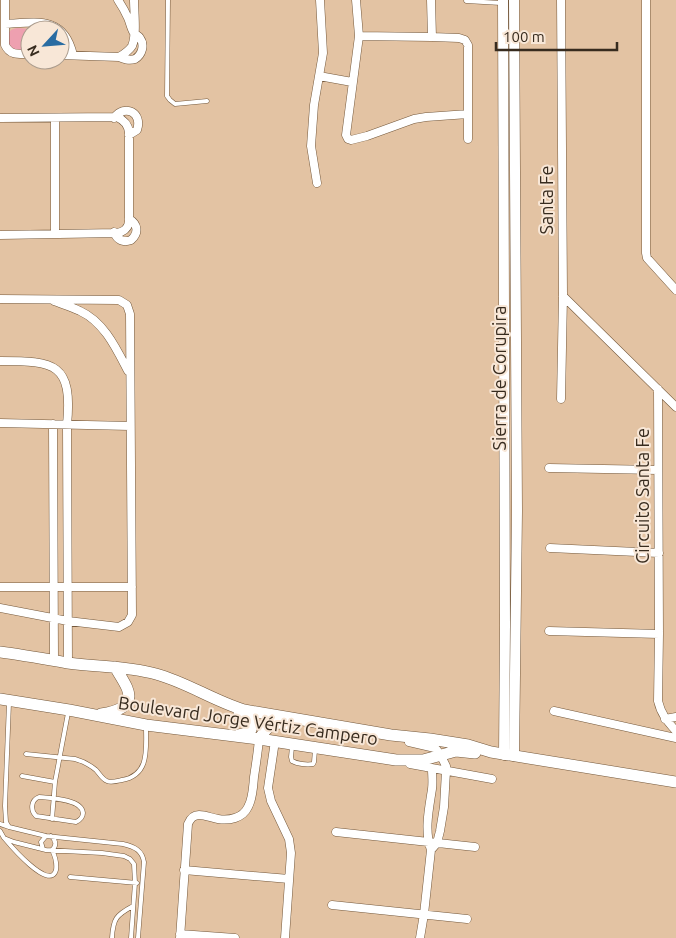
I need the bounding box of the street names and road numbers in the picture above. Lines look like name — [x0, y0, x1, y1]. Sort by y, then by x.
street label: Santa Fe — [536, 166, 556, 234]
street label: Sierra de Corupira — [489, 306, 509, 450]
street label: Circuito Santa Fe — [632, 428, 652, 564]
street label: Boulevard Jorge Vértiz Campero — [117, 692, 379, 748]

